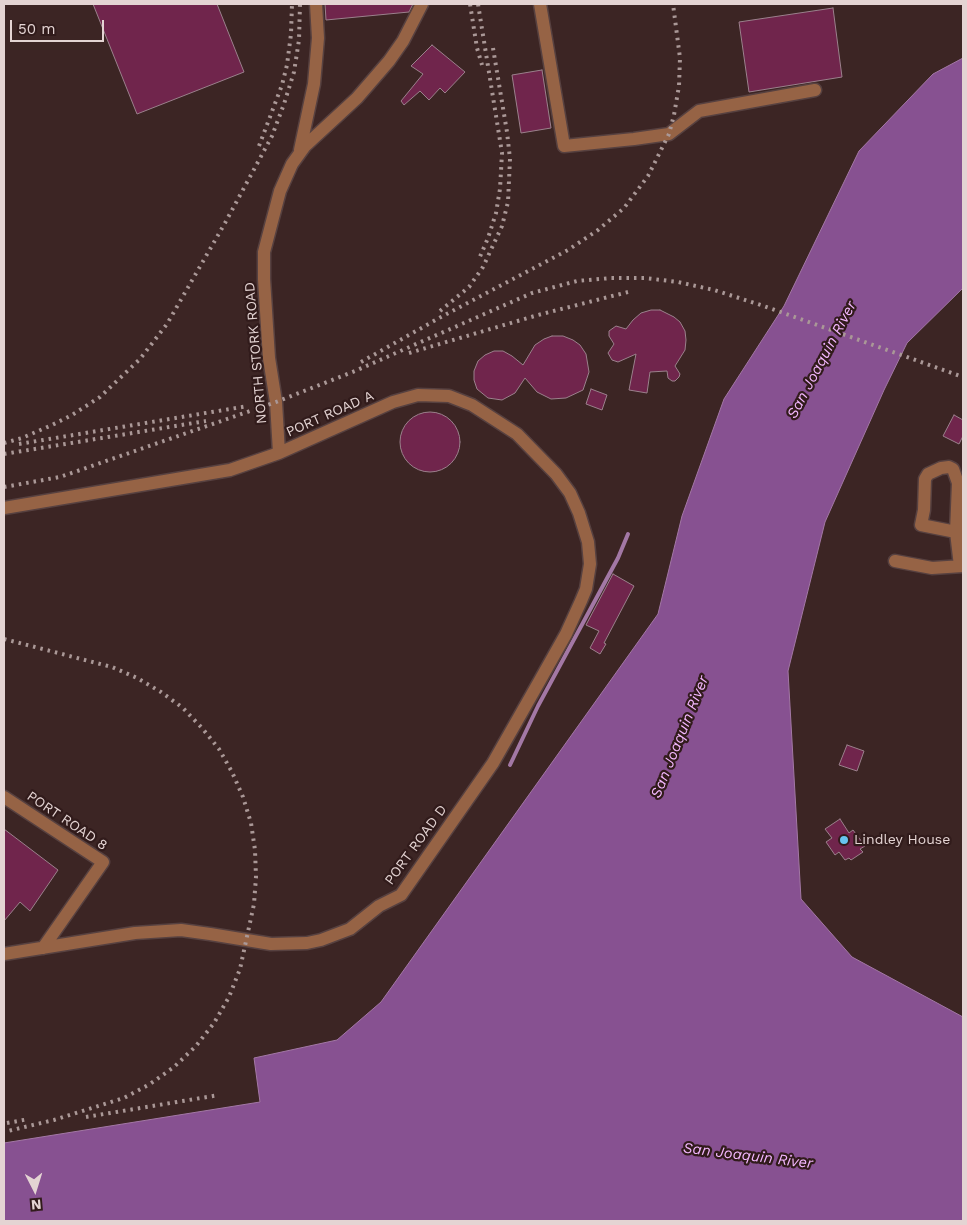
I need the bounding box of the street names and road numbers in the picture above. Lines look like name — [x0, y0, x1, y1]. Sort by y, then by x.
street label: NORTH STORK ROAD — [241, 281, 271, 425]
street label: PORT ROAD A — [284, 387, 376, 441]
street label: PORT ROAD 8 — [24, 788, 110, 854]
street label: PORT ROAD D — [381, 802, 451, 888]

